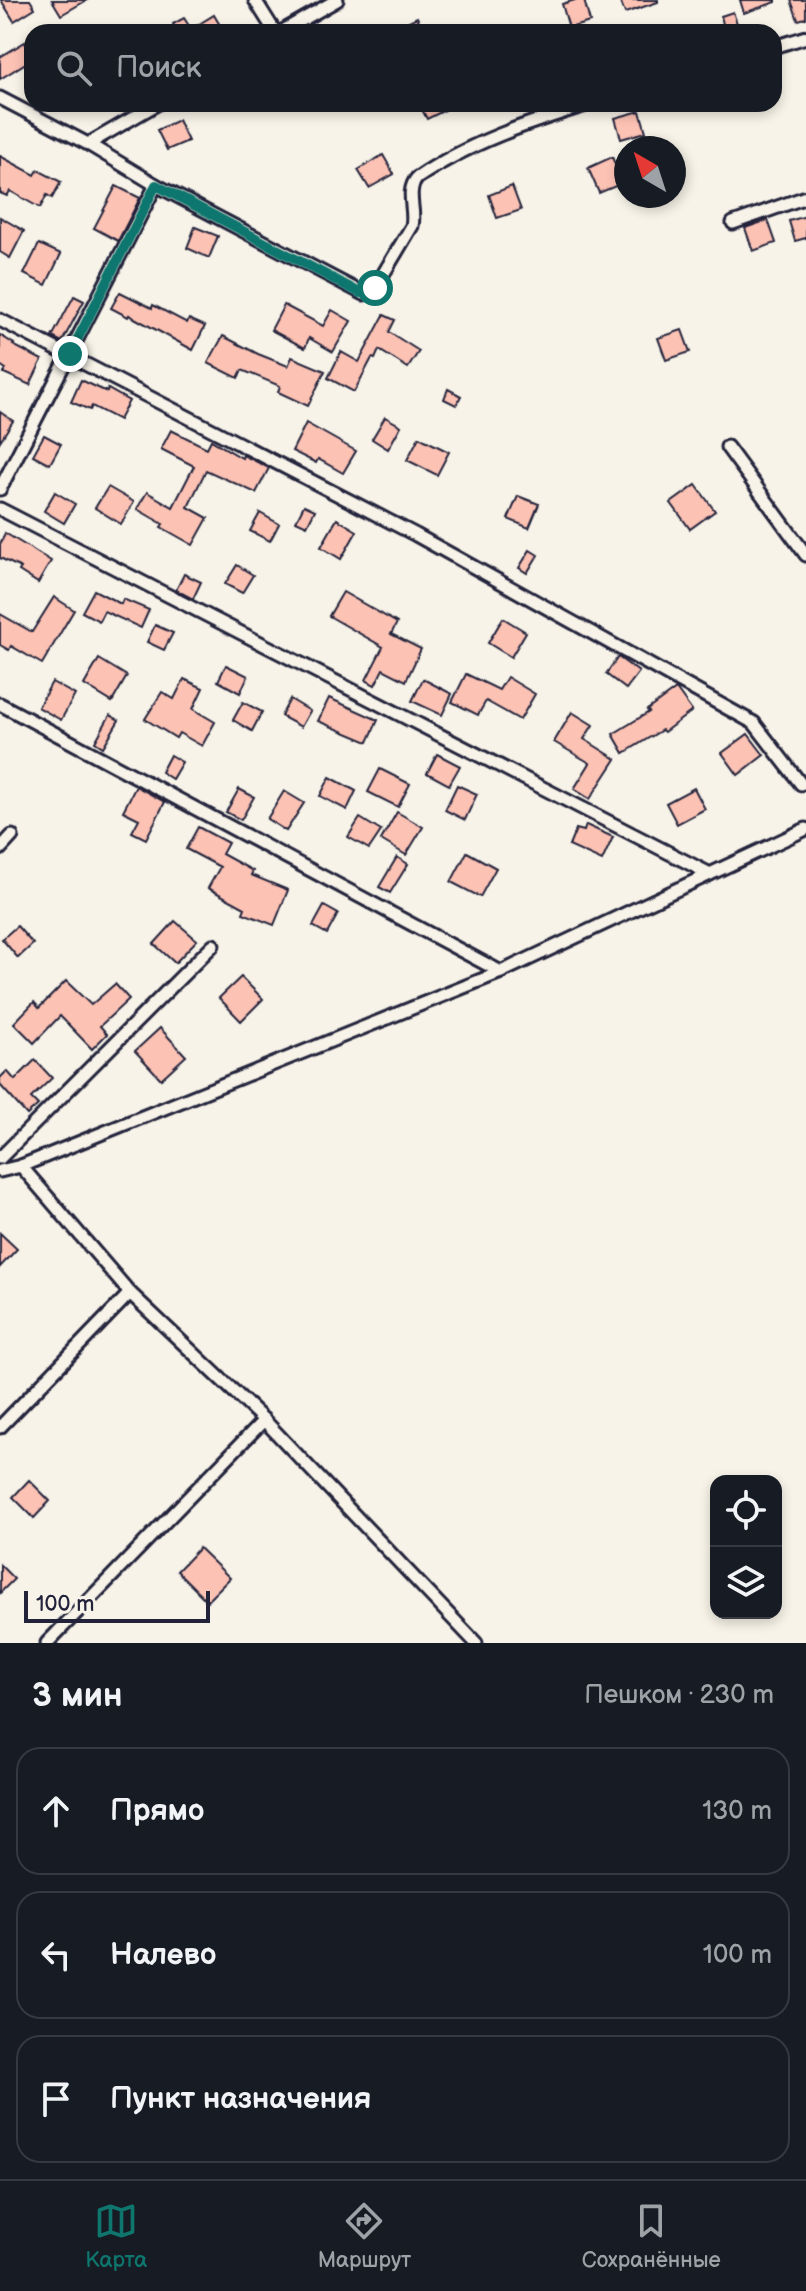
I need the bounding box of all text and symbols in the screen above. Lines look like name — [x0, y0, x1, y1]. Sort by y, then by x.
search box — [24, 24, 782, 112]
icon: search — [52, 46, 96, 90]
text: Поиск — [116, 50, 202, 86]
north arrow — [614, 136, 686, 208]
route start — [357, 270, 393, 306]
route end — [52, 336, 88, 372]
map controls — [710, 1475, 782, 1619]
button: locate — [710, 1475, 782, 1547]
button: layers — [710, 1547, 782, 1619]
scale bar — [24, 1587, 210, 1623]
text: 100 m — [36, 1591, 95, 1618]
text: 3 мин — [32, 1675, 123, 1716]
text: Пешком · 230 m — [584, 1680, 774, 1711]
icon: ahead — [34, 1789, 78, 1833]
text: Прямо — [110, 1793, 204, 1829]
text: 130 m — [702, 1796, 772, 1827]
icon: left — [34, 1933, 78, 1977]
text: Налево — [110, 1937, 216, 1973]
text: 100 m — [703, 1940, 772, 1971]
icon: arrive — [34, 2077, 78, 2121]
text: Пункт назначения — [110, 2081, 371, 2117]
tab: Карта — [85, 2199, 147, 2274]
tab: Маршрут — [318, 2199, 411, 2274]
tab: Сохранённые — [582, 2199, 721, 2274]

